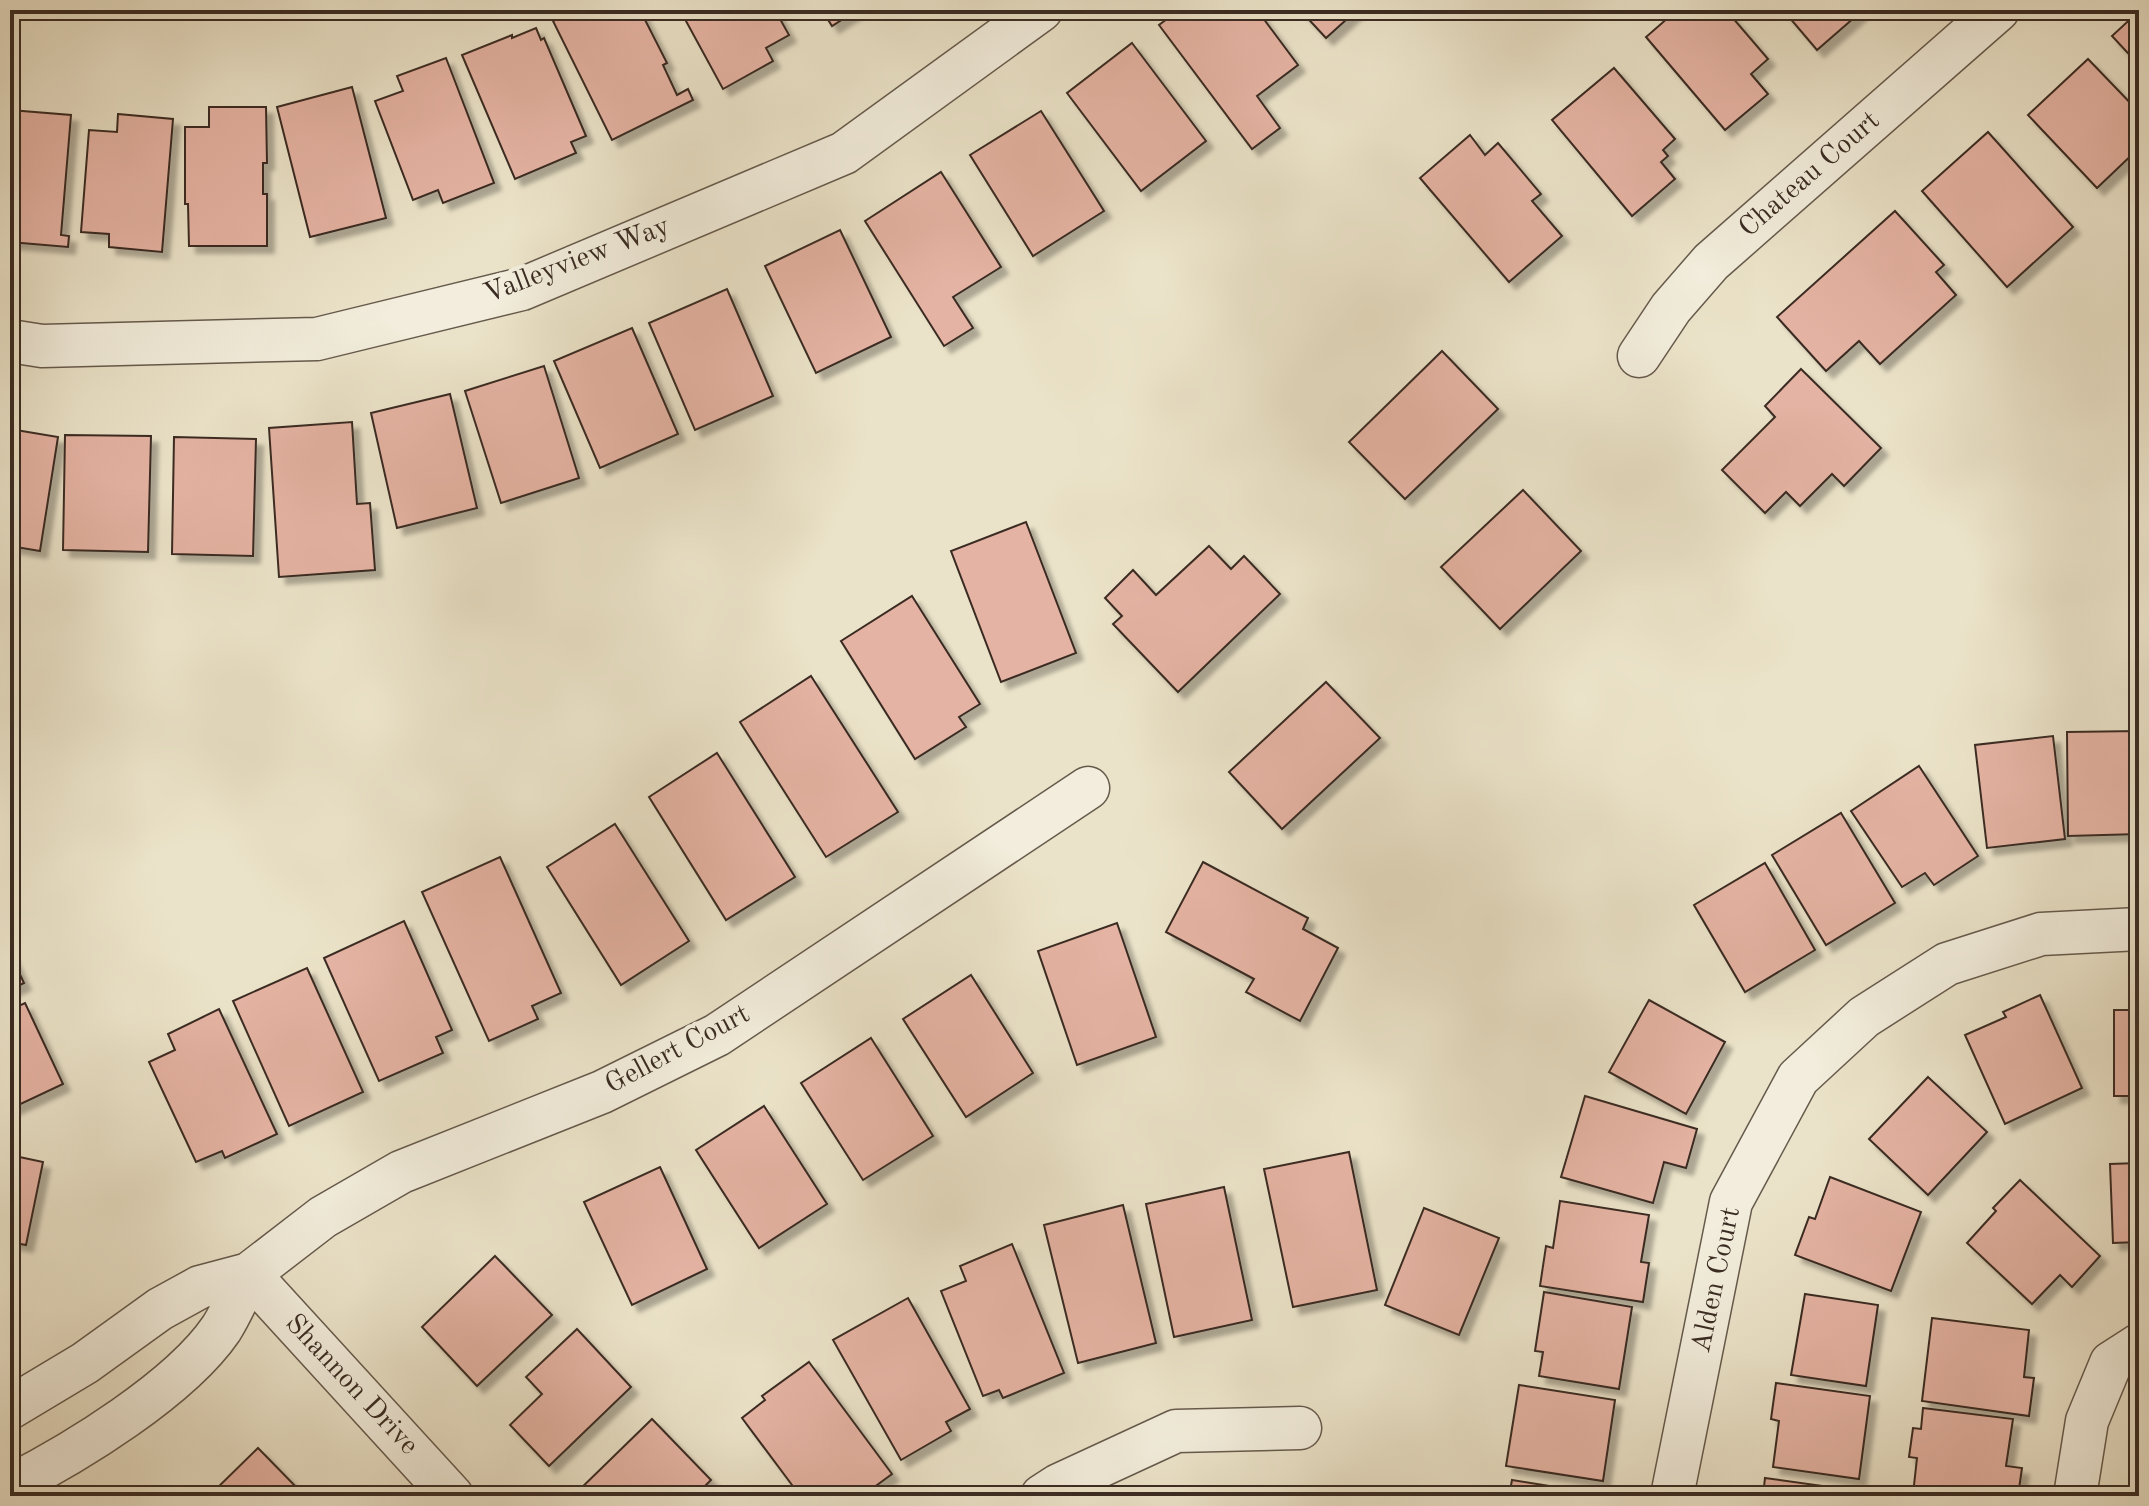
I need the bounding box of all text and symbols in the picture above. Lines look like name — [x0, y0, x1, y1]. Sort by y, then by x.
street label: Chateau Court — [1734, 107, 1886, 243]
street label: Valleyview Way — [480, 213, 674, 309]
street label: Gellert Court — [601, 1000, 755, 1100]
street label: Alden Court — [1688, 1205, 1746, 1355]
street label: Shannon Drive — [279, 1309, 423, 1461]

